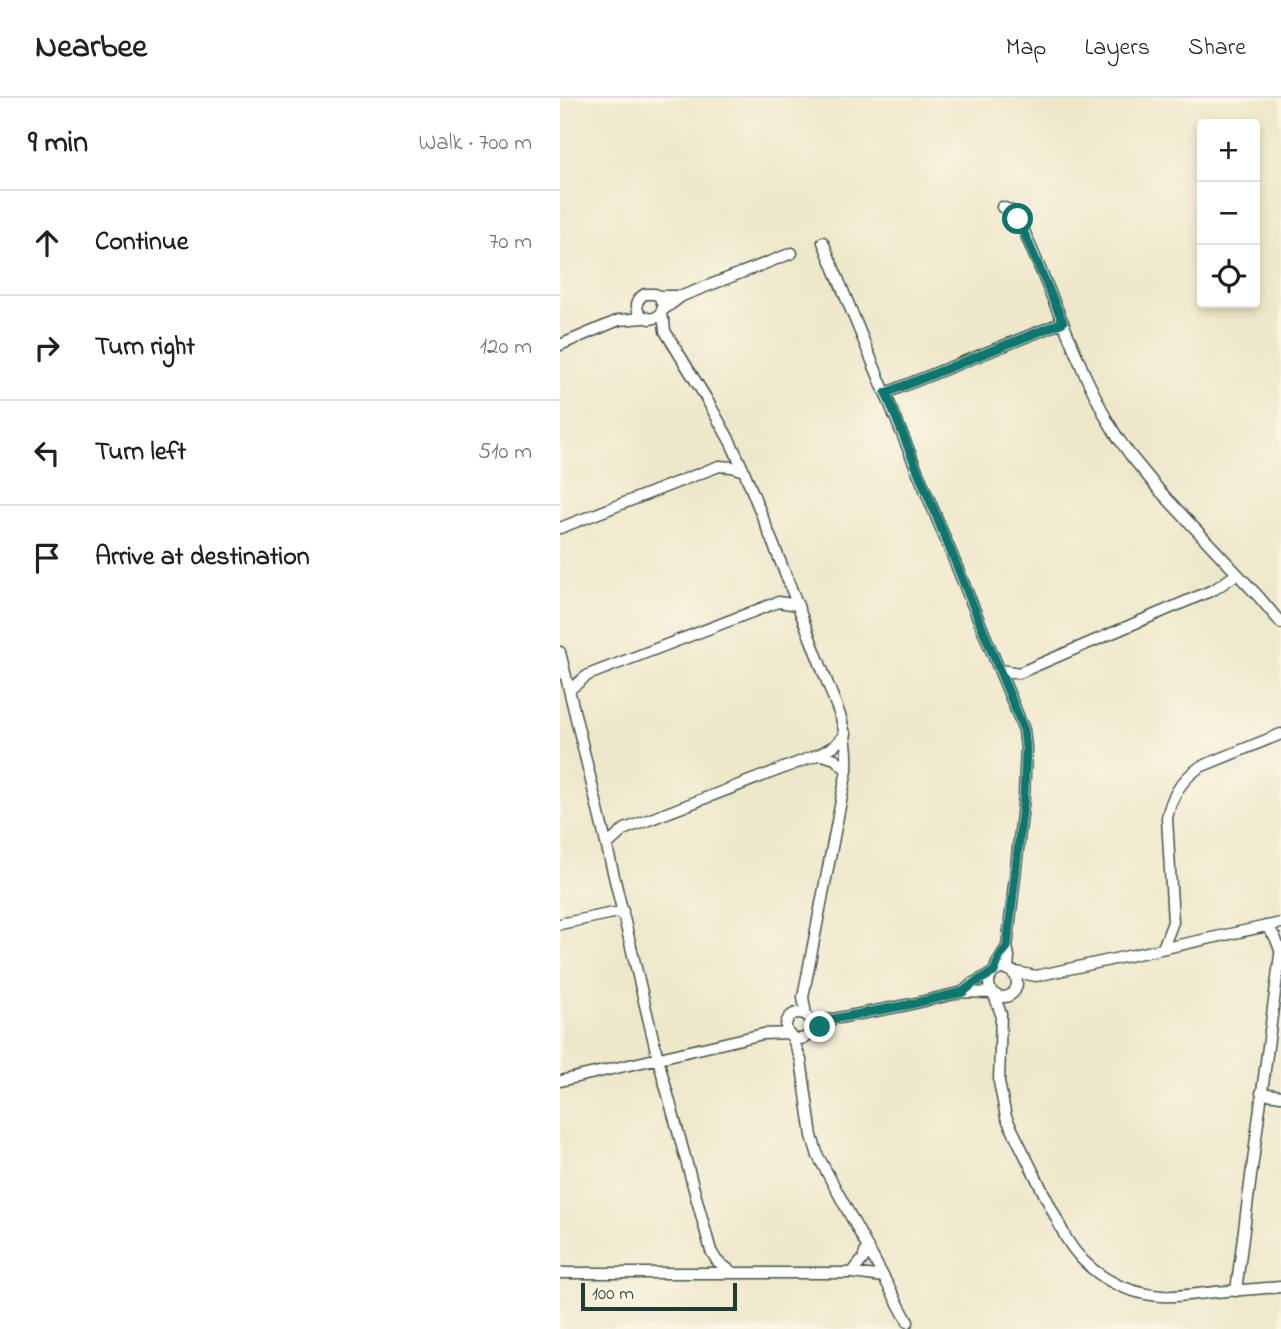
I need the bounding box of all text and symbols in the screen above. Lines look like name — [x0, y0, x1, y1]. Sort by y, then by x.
text: Nearbee — [35, 24, 147, 72]
text: Map — [1006, 31, 1046, 66]
text: Layers — [1084, 31, 1150, 66]
text: Share — [1188, 31, 1246, 66]
map controls — [1197, 119, 1260, 308]
button: + — [1197, 119, 1260, 182]
text: 9 min — [28, 122, 88, 166]
text: Walk · 700 m — [418, 127, 532, 160]
button: − — [1197, 182, 1260, 245]
route start — [1002, 203, 1033, 234]
icon: ahead — [28, 224, 66, 262]
text: Continue — [95, 224, 188, 262]
text: 70 m — [489, 226, 532, 259]
button: locate — [1197, 245, 1260, 308]
icon: right — [28, 329, 66, 367]
text: Turn right — [95, 329, 195, 367]
text: 120 m — [480, 331, 532, 364]
icon: left — [28, 434, 66, 472]
text: Turn left — [95, 434, 186, 472]
text: 510 m — [478, 436, 532, 469]
icon: arrive — [28, 539, 66, 577]
text: Arrive at destination — [95, 539, 310, 577]
route end — [804, 1011, 835, 1042]
scale bar — [581, 1280, 737, 1312]
text: 100 m — [592, 1281, 634, 1308]

